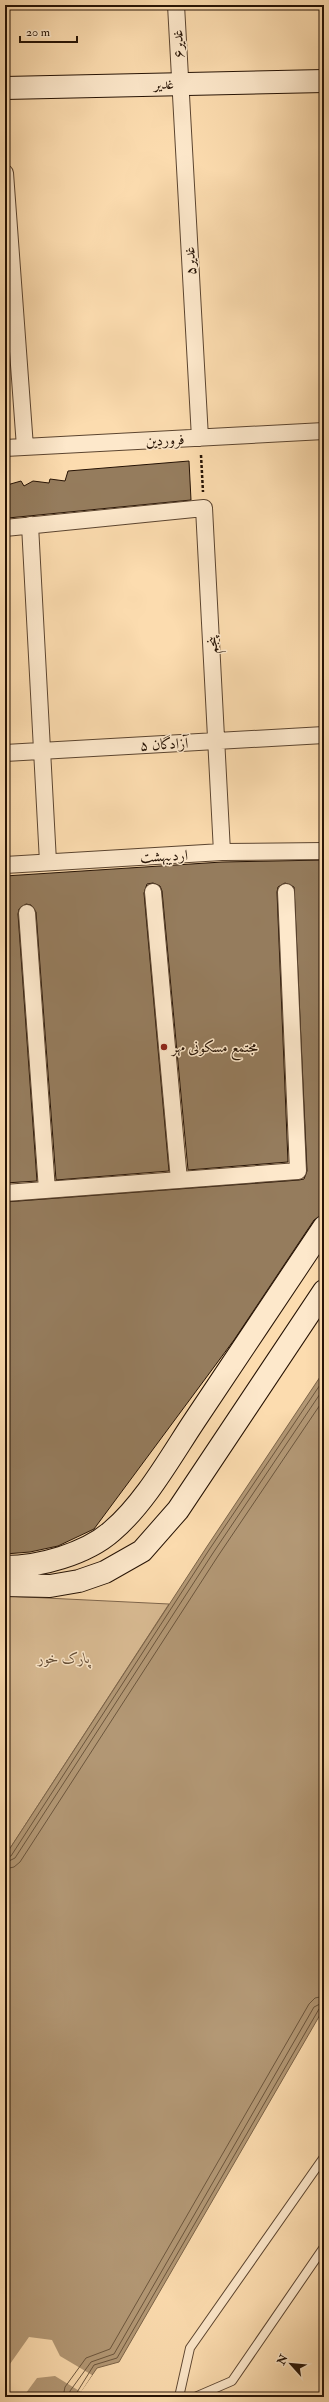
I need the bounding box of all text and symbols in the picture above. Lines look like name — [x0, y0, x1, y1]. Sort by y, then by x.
scale bar — [20, 18, 77, 44]
text: 20 m — [26, 25, 51, 40]
street label: غدیر۶ — [168, 29, 189, 59]
street label: غدیر — [152, 75, 174, 94]
street label: غدیر۵ — [180, 246, 201, 276]
street label: فروردین — [145, 430, 185, 451]
street label: پنجم — [202, 634, 226, 654]
street label: آزادگان ۵ — [139, 734, 190, 755]
street label: اردیبهشت — [139, 846, 189, 867]
place label: مجتمع مسکونی مهر — [170, 1038, 258, 1061]
marker: مجتمع مسکونی مهر — [159, 1042, 169, 1052]
park label: پارک خور — [37, 1649, 91, 1669]
north arrow — [271, 2344, 311, 2384]
text: N — [274, 2351, 291, 2368]

